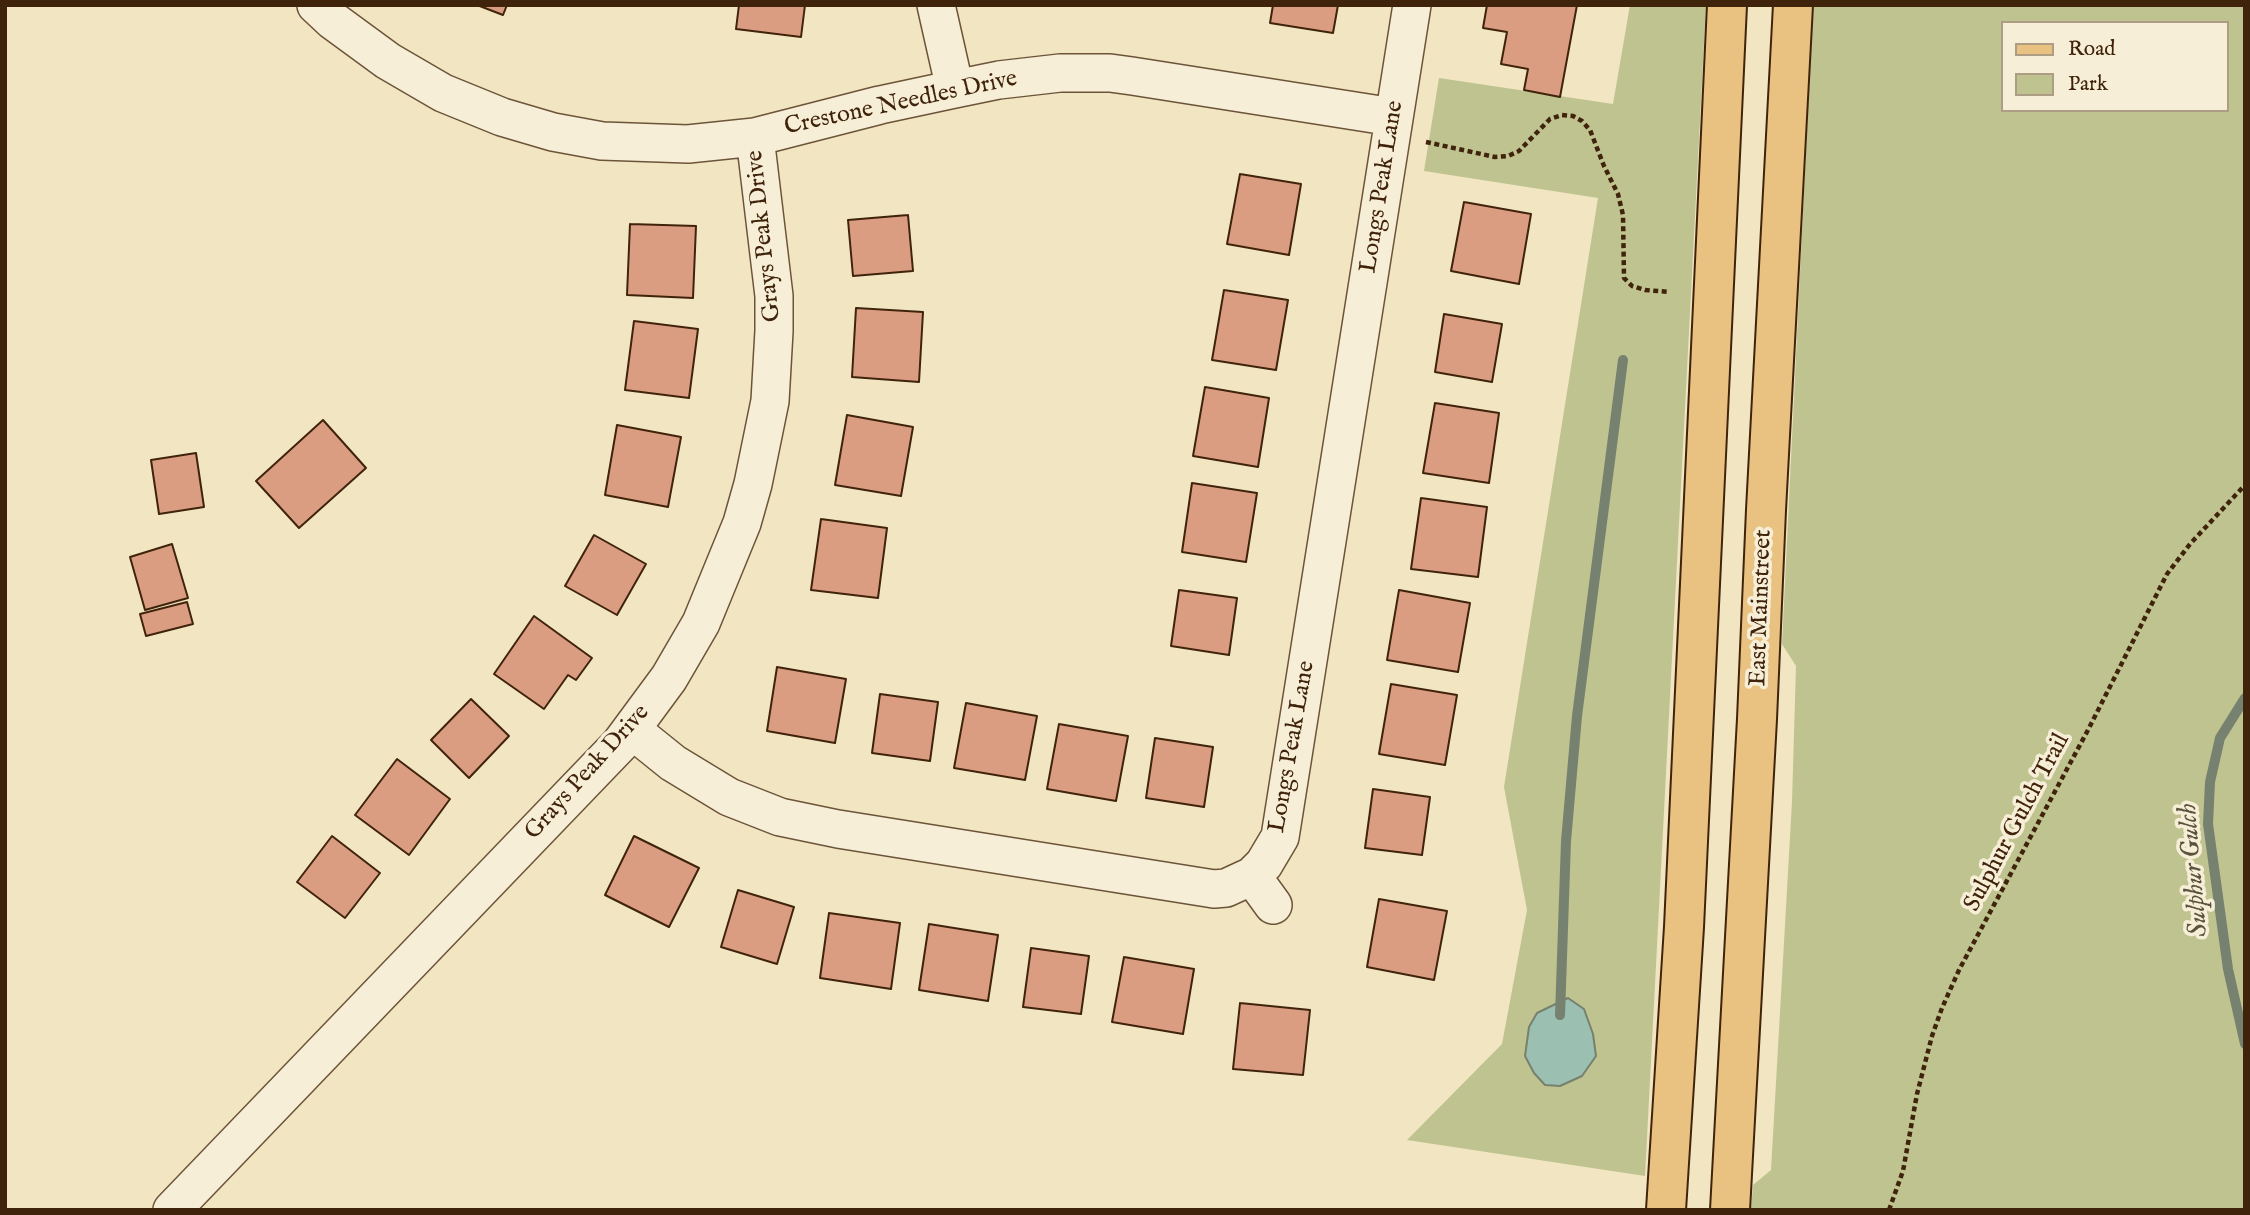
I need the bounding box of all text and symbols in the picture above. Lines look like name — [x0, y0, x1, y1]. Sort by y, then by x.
legend — [2002, 21, 2229, 112]
text: Road — [2068, 36, 2115, 63]
street label: Crestone Needles Drive — [782, 65, 1020, 143]
text: Park — [2068, 71, 2108, 98]
street label: Longs Peak Lane — [1355, 99, 1411, 275]
street label: Grays Peak Drive — [742, 149, 788, 323]
street label: East Mainstreet — [1745, 529, 1779, 687]
street label: Longs Peak Lane — [1264, 659, 1322, 835]
street label: Grays Peak Drive — [520, 699, 656, 847]
street label: Sulphur Gulch Trail — [1959, 729, 2077, 917]
water label: Sulphur Gulch — [2174, 802, 2216, 938]

